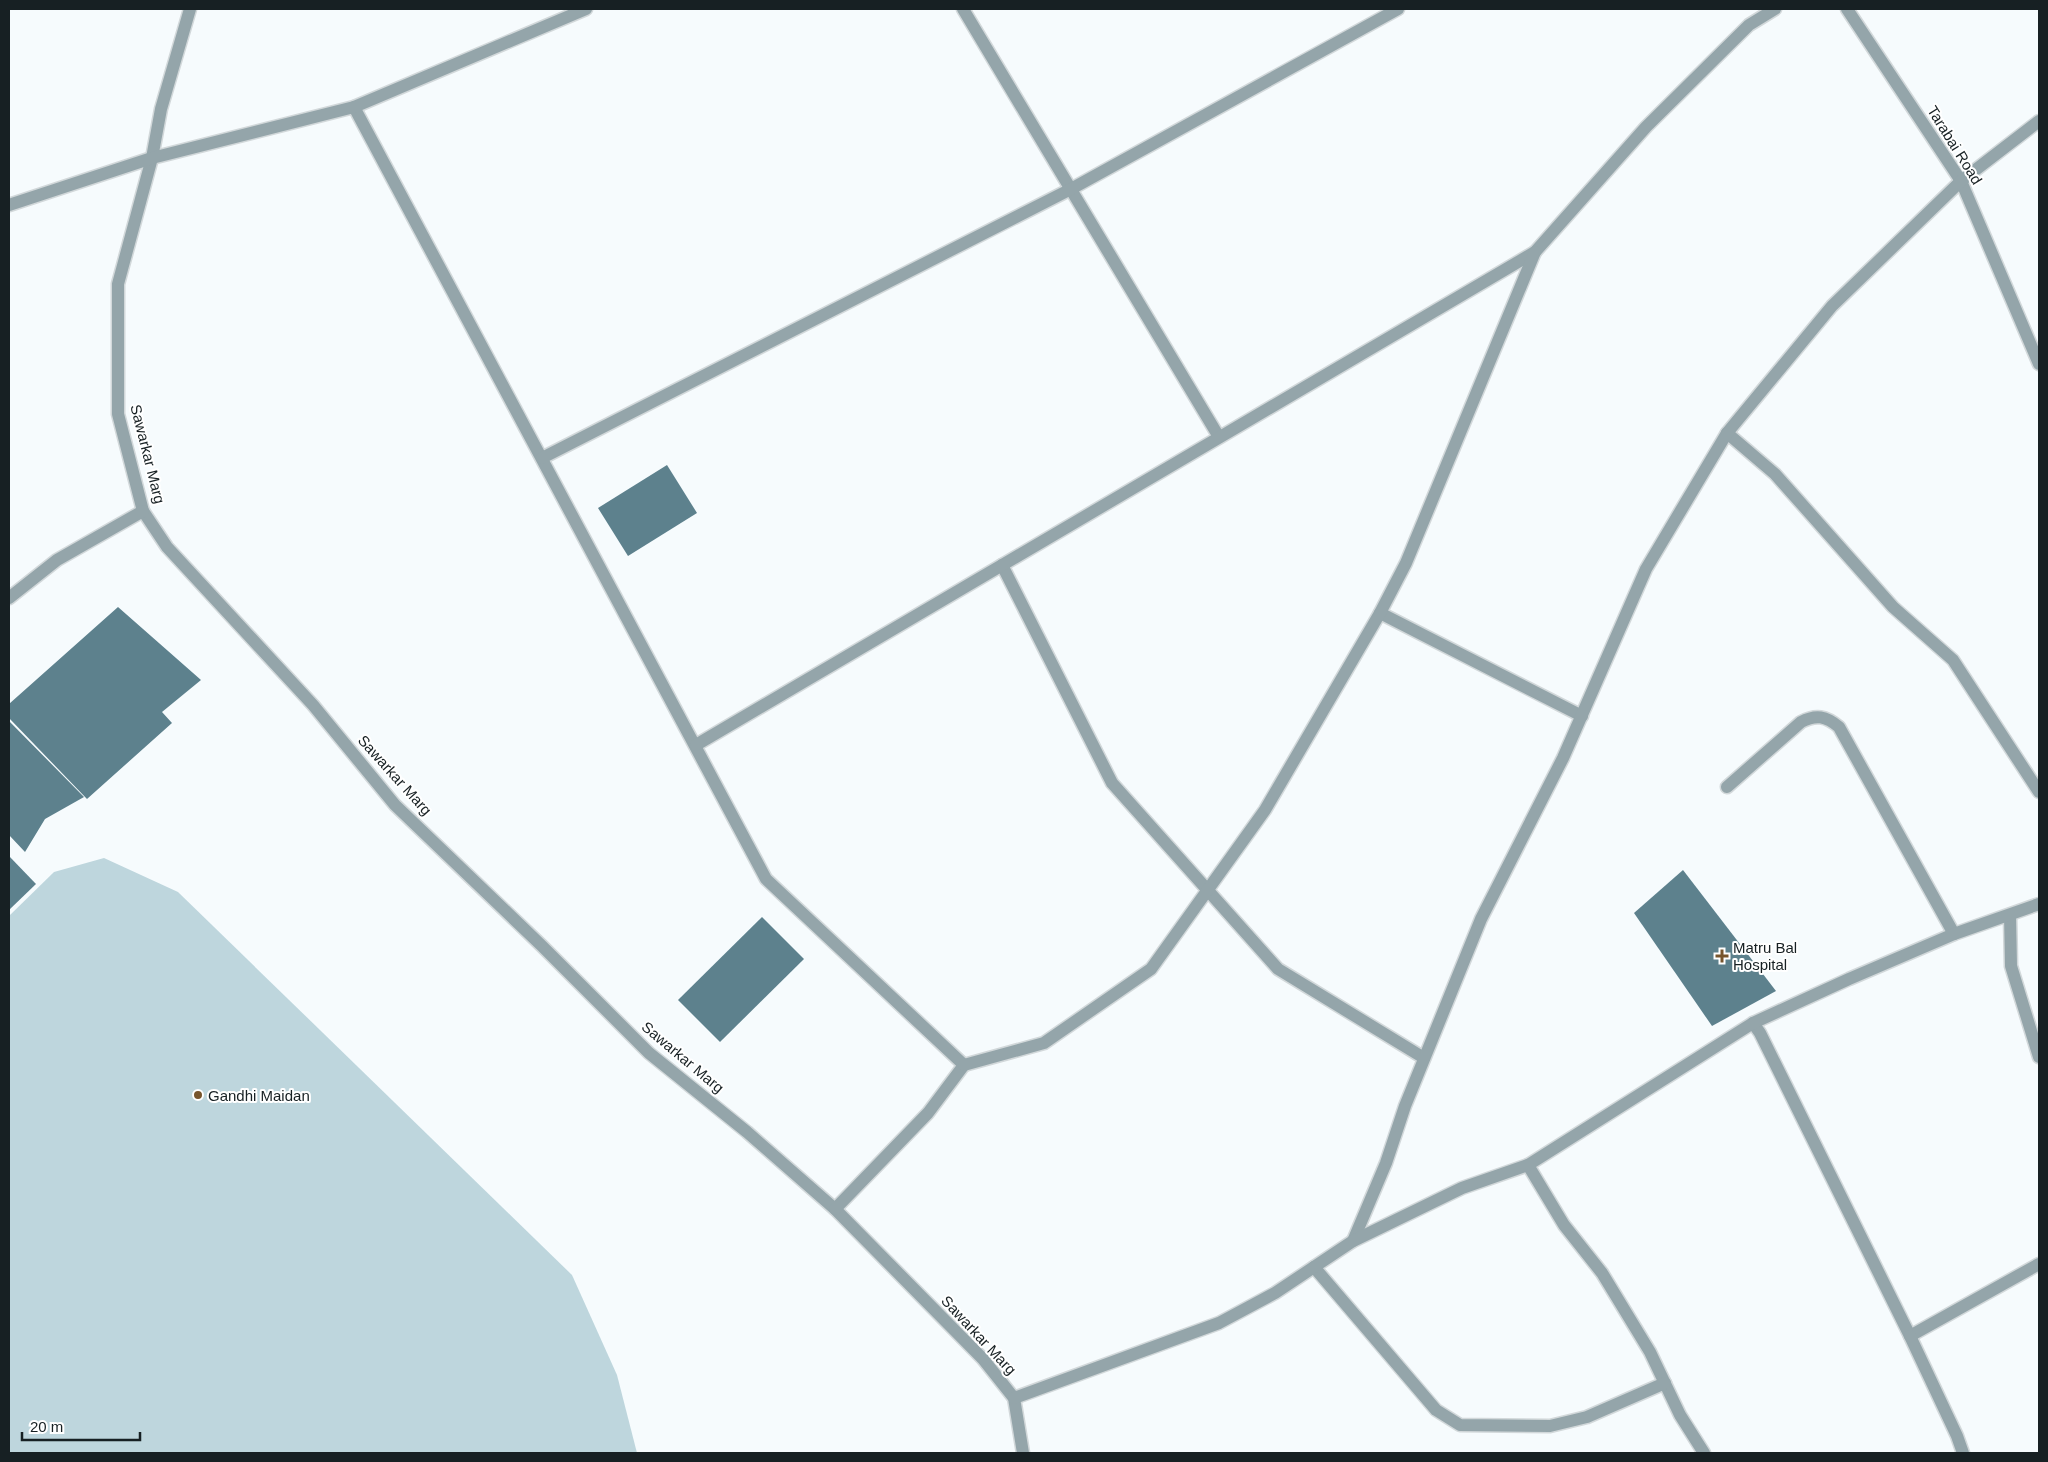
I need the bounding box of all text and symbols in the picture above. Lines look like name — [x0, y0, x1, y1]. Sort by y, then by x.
street label: Tarabai Road — [1924, 103, 1986, 187]
street label: Sawarkar Marg — [127, 403, 169, 505]
street label: Sawarkar Marg — [355, 732, 435, 818]
place label: Matru Bal Hospital — [1733, 939, 1797, 973]
marker: Matru Bal Hospital — [1715, 949, 1729, 963]
street label: Sawarkar Marg — [639, 1018, 727, 1096]
place label: Gandhi Maidan — [208, 1087, 310, 1104]
marker: Gandhi Maidan — [192, 1089, 204, 1101]
street label: Sawarkar Marg — [938, 1292, 1020, 1378]
scale bar — [22, 1410, 140, 1442]
text: 20 m — [30, 1418, 63, 1435]

